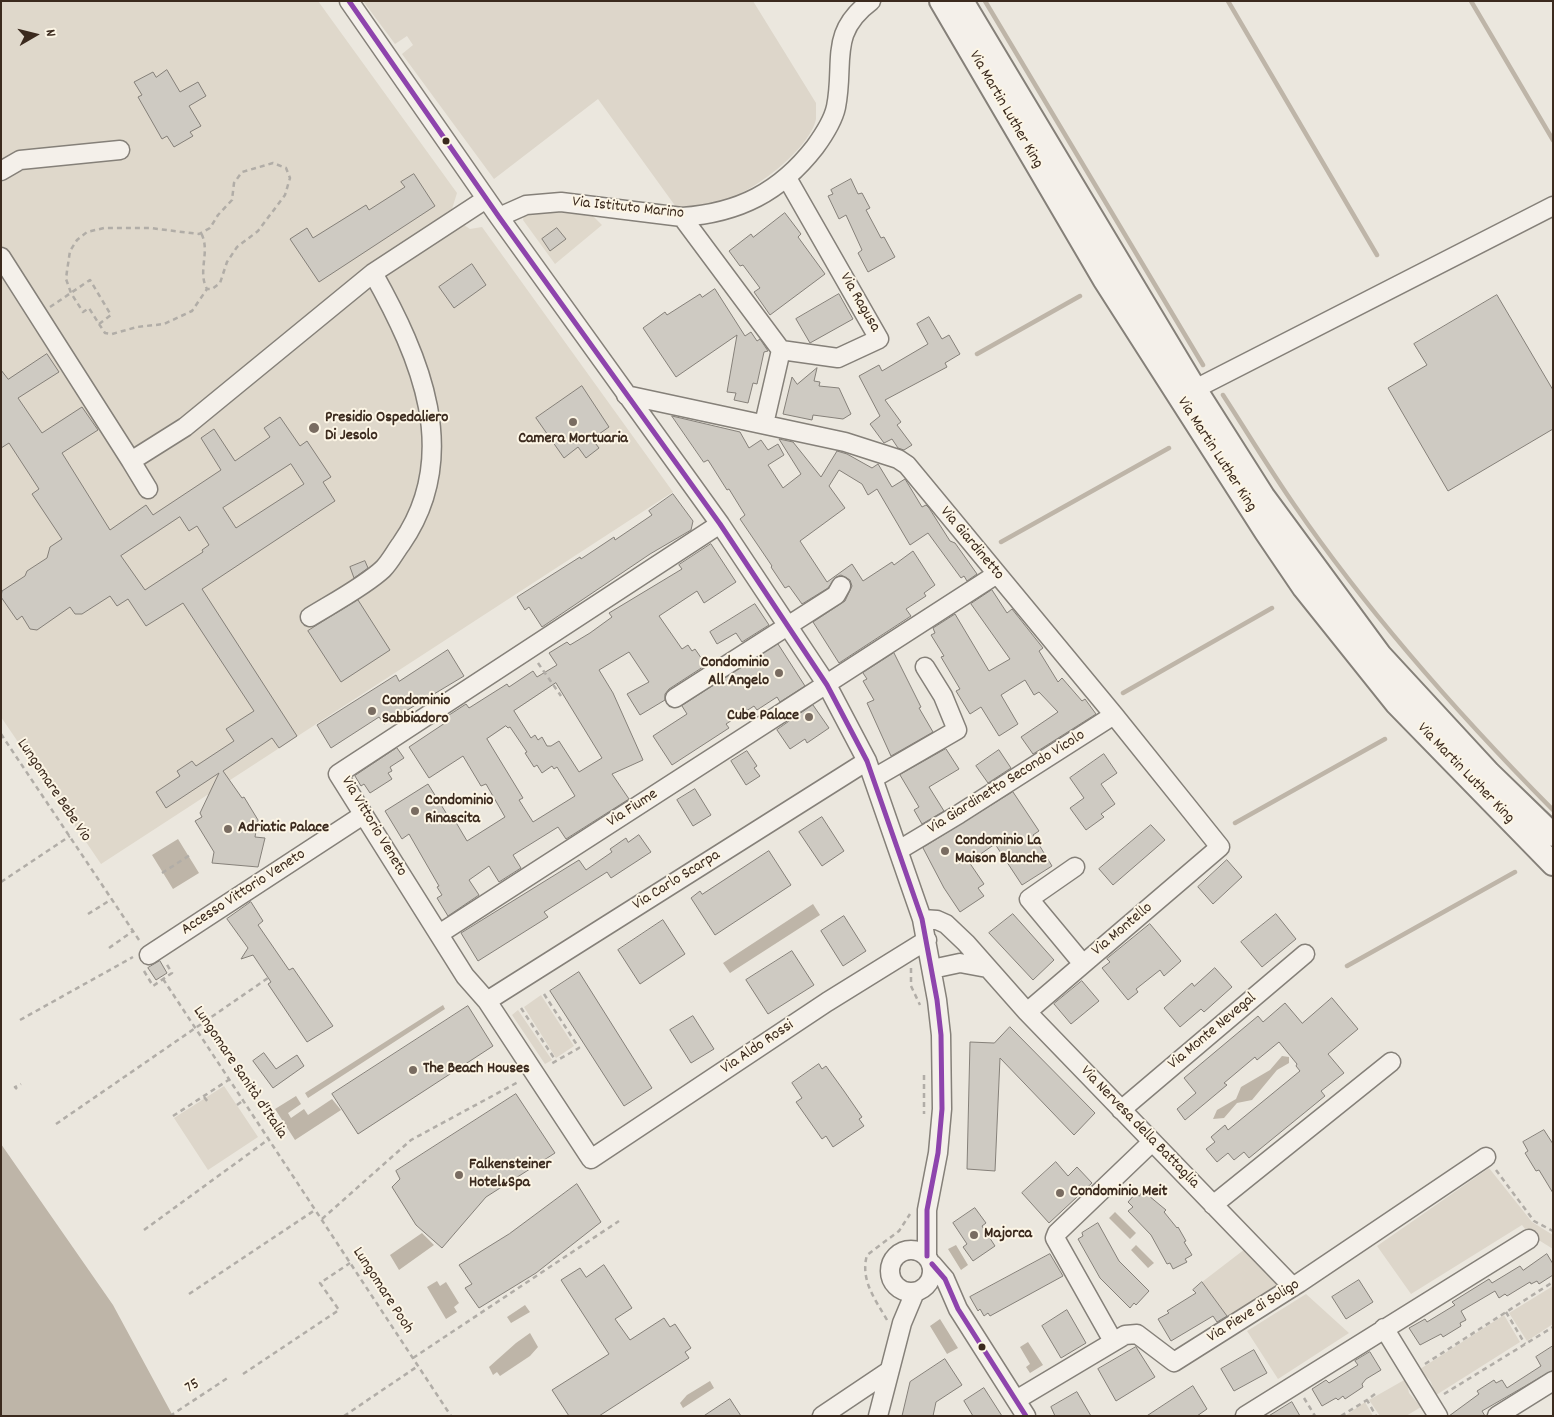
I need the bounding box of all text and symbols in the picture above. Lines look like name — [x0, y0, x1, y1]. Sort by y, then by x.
north arrow — [10, 10, 60, 60]
text: N — [39, 28, 60, 38]
street label: Via Martin Luther King — [964, 48, 1046, 172]
unlabelled marker — [441, 136, 451, 146]
street label: Via Istituto Marino — [571, 194, 685, 224]
street label: Via Ragusa — [834, 270, 884, 336]
street label: Via Martin Luther King — [1172, 394, 1260, 516]
place label: Presidio Ospedaliero Di Jesolo — [325, 409, 448, 447]
marker: Camera Mortuaria — [567, 416, 579, 428]
marker: Presidio Ospedaliero Di Jesolo — [307, 421, 321, 435]
place label: Camera Mortuaria — [518, 430, 628, 450]
street label: Via Giardinetto — [935, 503, 1007, 585]
place label: Condominio All Angelo — [701, 654, 769, 692]
marker: Condominio All Angelo — [773, 667, 785, 679]
place label: Condominio Sabbiadoro — [382, 692, 450, 730]
marker: Condominio Sabbiadoro — [366, 705, 378, 717]
place label: Cube Palace — [727, 707, 799, 727]
marker: Cube Palace — [803, 711, 815, 723]
street label: Via Martin Luther King — [1412, 720, 1518, 828]
street label: Via Giardinetto Secondo Vicolo — [925, 727, 1089, 839]
street label: Lungomare Bebe Vio — [11, 736, 95, 846]
street label: Via Vittorio Veneto — [336, 774, 410, 880]
street label: Via Fiume — [604, 785, 662, 833]
place label: Condominio Rinascita — [425, 792, 493, 830]
marker: Condominio Rinascita — [409, 805, 421, 817]
place label: Adriatic Palace — [238, 819, 329, 839]
marker: Adriatic Palace — [222, 823, 234, 835]
place label: Condominio La Maison Blanche — [955, 832, 1047, 870]
marker: Condominio La Maison Blanche — [939, 845, 951, 857]
street label: Accesso Vittorio Veneto — [178, 846, 310, 940]
street label: Via Carlo Scarpa — [630, 846, 724, 916]
street label: Via Montello — [1089, 899, 1157, 961]
street label: Via Monte Nevegal — [1165, 990, 1261, 1074]
street label: Lungomare Sanità d'Italia — [187, 1003, 291, 1143]
street label: Via Aldo Rossi — [718, 1017, 798, 1079]
place label: The Beach Houses — [423, 1060, 530, 1080]
street label: Via Nervesa della Battaglia — [1075, 1063, 1203, 1193]
marker: The Beach Houses — [407, 1064, 419, 1076]
place label: Falkensteiner Hotel&Spa — [469, 1156, 551, 1194]
marker: Falkensteiner Hotel&Spa — [453, 1169, 465, 1181]
place label: Condominio Meit — [1070, 1183, 1167, 1203]
marker: Condominio Meit — [1054, 1187, 1066, 1199]
place label: Majorca — [984, 1225, 1032, 1245]
marker: Majorca — [968, 1229, 980, 1241]
street label: Lungomare Pooh — [347, 1244, 417, 1338]
street label: Via Pieve di Soligo — [1204, 1276, 1304, 1348]
unlabelled marker — [977, 1342, 987, 1352]
street label: 75 — [182, 1375, 204, 1399]

